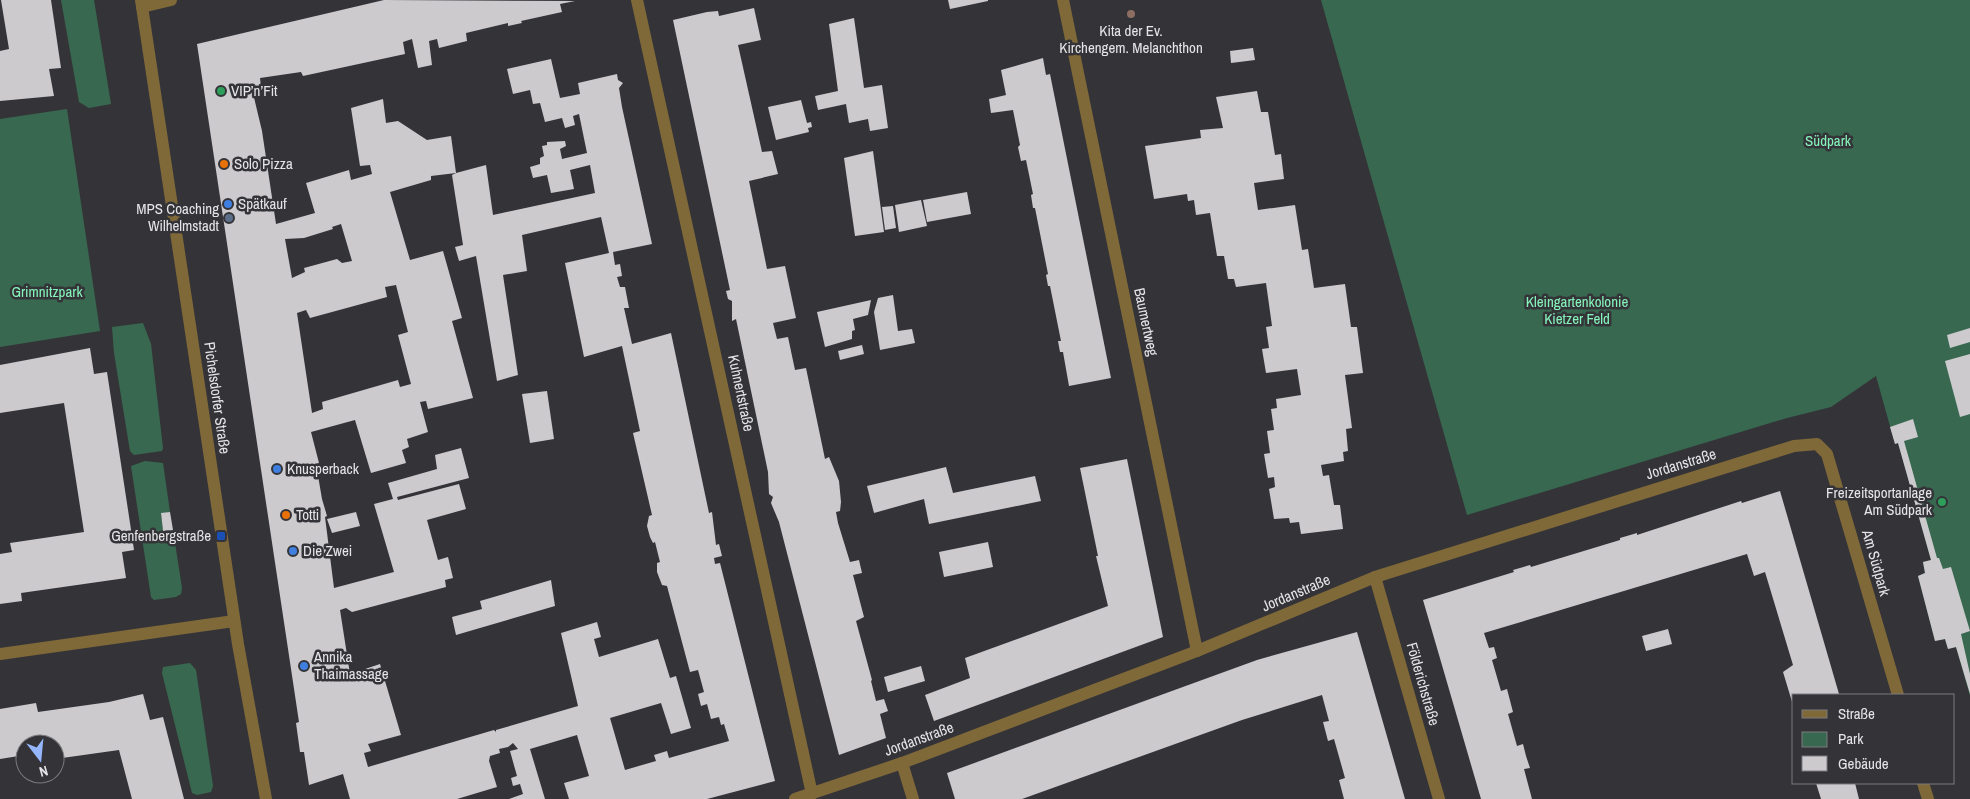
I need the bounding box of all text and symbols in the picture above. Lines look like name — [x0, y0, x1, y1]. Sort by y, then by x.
marker: Kita der Ev. Kirchengem. Melanchthon — [1125, 8, 1137, 20]
place label: Kita der Ev. Kirchengem. Melanchthon — [1059, 20, 1203, 58]
place label: VIP’n’Fit — [231, 80, 278, 101]
marker: VIP’n’Fit — [215, 85, 227, 97]
park label: Südpark — [1805, 130, 1852, 151]
place label: Solo Pizza — [234, 153, 293, 174]
marker: Solo Pizza — [218, 158, 230, 170]
place label: Spätkauf — [238, 193, 287, 214]
place label: MPS Coaching Wilhelmstadt — [136, 198, 220, 236]
marker: Spätkauf — [222, 198, 234, 210]
marker: MPS Coaching Wilhelmstadt — [223, 212, 235, 224]
park label: Grimnitzpark — [11, 281, 83, 302]
street label: Baumertweg — [1129, 286, 1164, 358]
park label: Kleingartenkolonie Kietzer Feld — [1526, 291, 1628, 329]
street label: Pichelsdorfer Straße — [199, 341, 236, 455]
street label: Kuhnertstraße — [723, 353, 760, 433]
street label: Jordanstraße — [1643, 443, 1719, 484]
place label: Knusperback — [287, 458, 360, 479]
marker: Knusperback — [271, 463, 283, 475]
place label: Freizeitsportanlage Am Südpark — [1826, 482, 1933, 520]
marker: Freizeitsportanlage Am Südpark — [1936, 496, 1948, 508]
place label: Totti — [296, 504, 319, 525]
marker: Totti — [280, 509, 292, 521]
place label: Genfenbergstraße — [111, 525, 211, 546]
street label: Am Südpark — [1857, 526, 1896, 599]
marker: Genfenbergstraße — [215, 530, 227, 542]
place label: Die Zwei — [303, 540, 352, 561]
marker: Die Zwei — [287, 545, 299, 557]
street label: Jordanstraße — [1258, 569, 1333, 616]
street label: Földerichstraße — [1402, 640, 1445, 728]
place label: Annika Thaimassage — [313, 646, 389, 684]
marker: Annika Thaimassage — [298, 660, 310, 672]
legend — [1792, 694, 1955, 784]
text: Straße — [1838, 703, 1875, 724]
street label: Jordanstraße — [881, 716, 957, 761]
text: Park — [1838, 728, 1864, 749]
north arrow — [15, 734, 65, 784]
text: Gebäude — [1838, 753, 1889, 774]
text: N — [37, 762, 50, 781]

